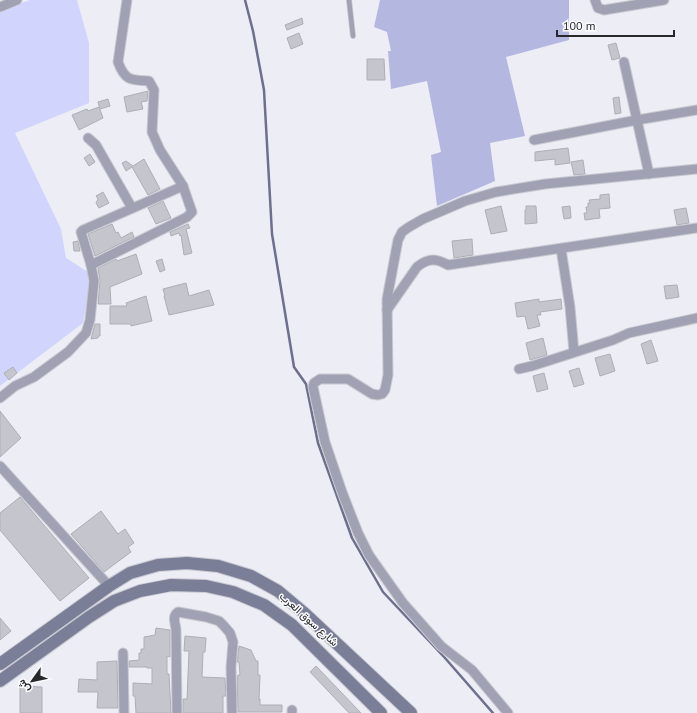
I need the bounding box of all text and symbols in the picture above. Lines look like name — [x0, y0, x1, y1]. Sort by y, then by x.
scale bar — [557, 12, 674, 38]
text: 100 m — [563, 18, 596, 33]
street label: شارع سوق العرب — [276, 589, 341, 650]
north arrow — [12, 661, 52, 701]
text: ش — [14, 677, 33, 696]

